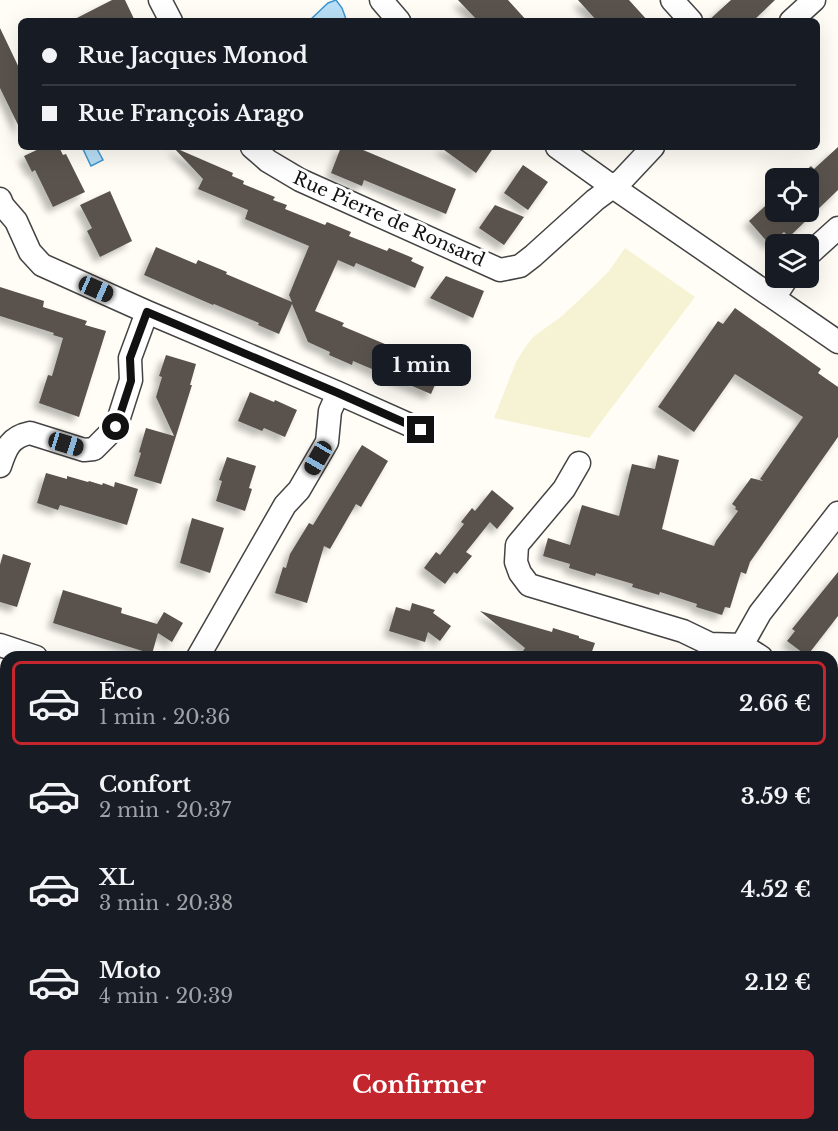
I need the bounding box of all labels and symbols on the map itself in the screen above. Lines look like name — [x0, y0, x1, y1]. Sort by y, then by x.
street label: Rue Pierre de Ronsard — [290, 167, 488, 271]
car — [76, 273, 116, 305]
callout: 1 min — [372, 343, 470, 385]
route start — [102, 413, 129, 440]
route end — [407, 416, 434, 443]
car — [46, 430, 86, 458]
car — [301, 438, 335, 478]

